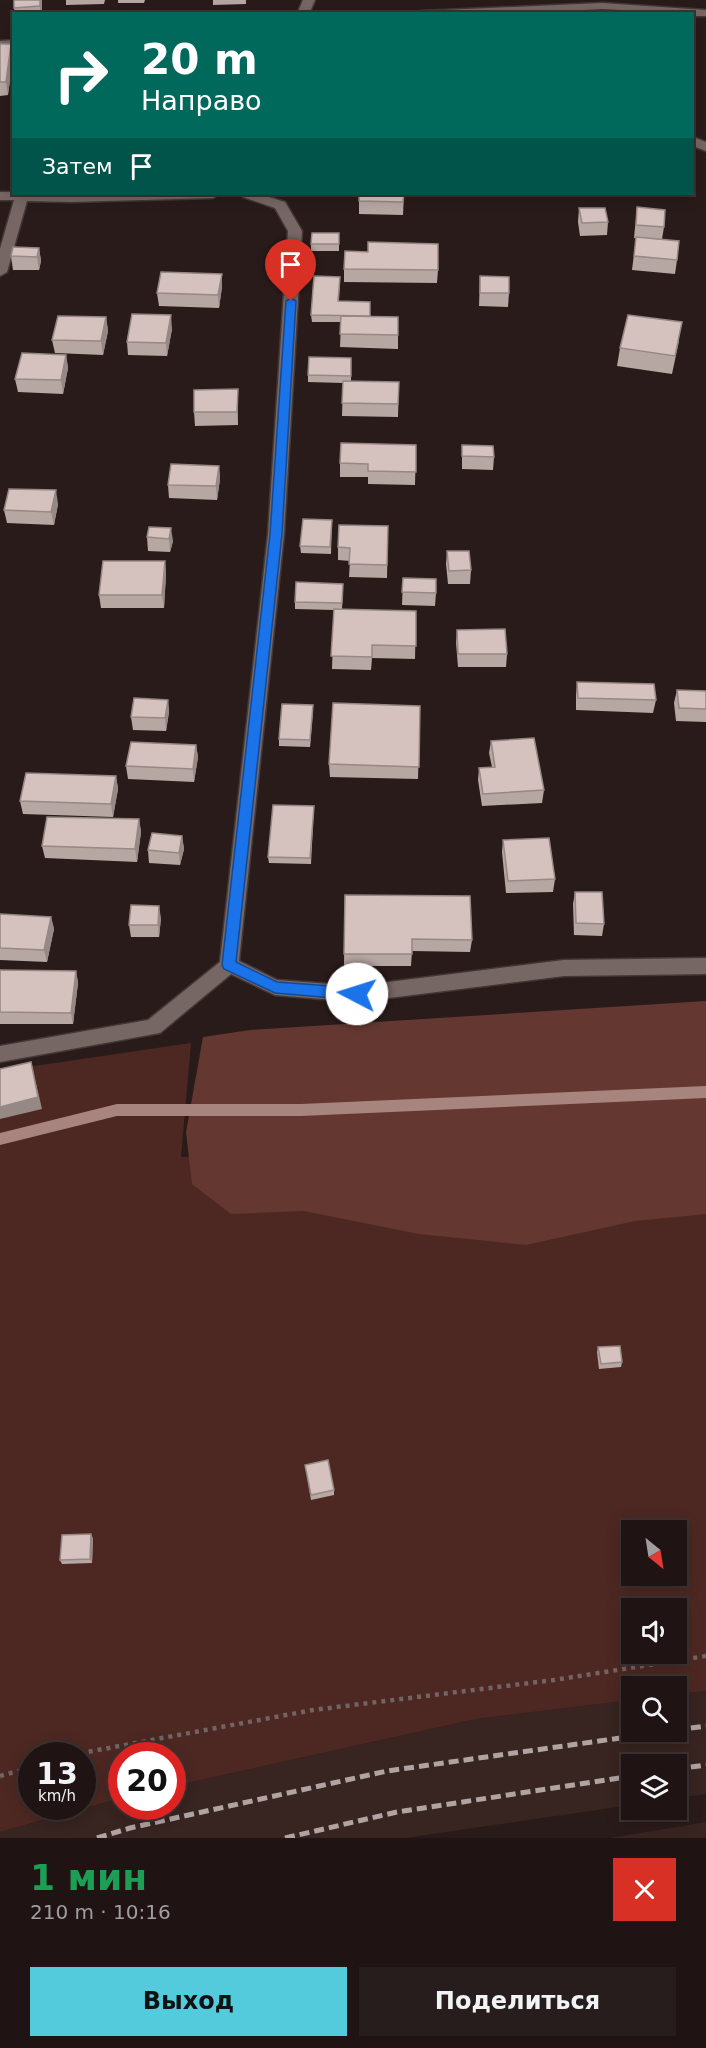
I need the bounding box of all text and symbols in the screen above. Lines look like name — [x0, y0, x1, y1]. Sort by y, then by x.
text: 20 m — [141, 35, 258, 84]
icon: right — [42, 36, 120, 114]
text: Направо — [141, 85, 262, 116]
icon: arrive — [125, 150, 158, 183]
text: Затем — [42, 154, 113, 179]
pin — [265, 239, 316, 301]
icon: arrive — [274, 248, 307, 281]
position arrow — [325, 962, 389, 1026]
north arrow — [621, 1520, 687, 1586]
map controls — [621, 1520, 687, 1820]
button: sound — [621, 1598, 687, 1664]
button: search — [621, 1676, 687, 1742]
speed limit sign: 20 — [108, 1742, 186, 1820]
button: layers — [621, 1754, 687, 1820]
text: 13 — [36, 1756, 78, 1791]
text: km/h — [38, 1787, 76, 1805]
text: 1 мин — [30, 1857, 147, 1898]
button: close — [613, 1858, 676, 1921]
text: 210 m · 10:16 — [30, 1900, 171, 1924]
button: Выход — [30, 1967, 347, 2036]
button: Поделиться — [359, 1967, 676, 2036]

